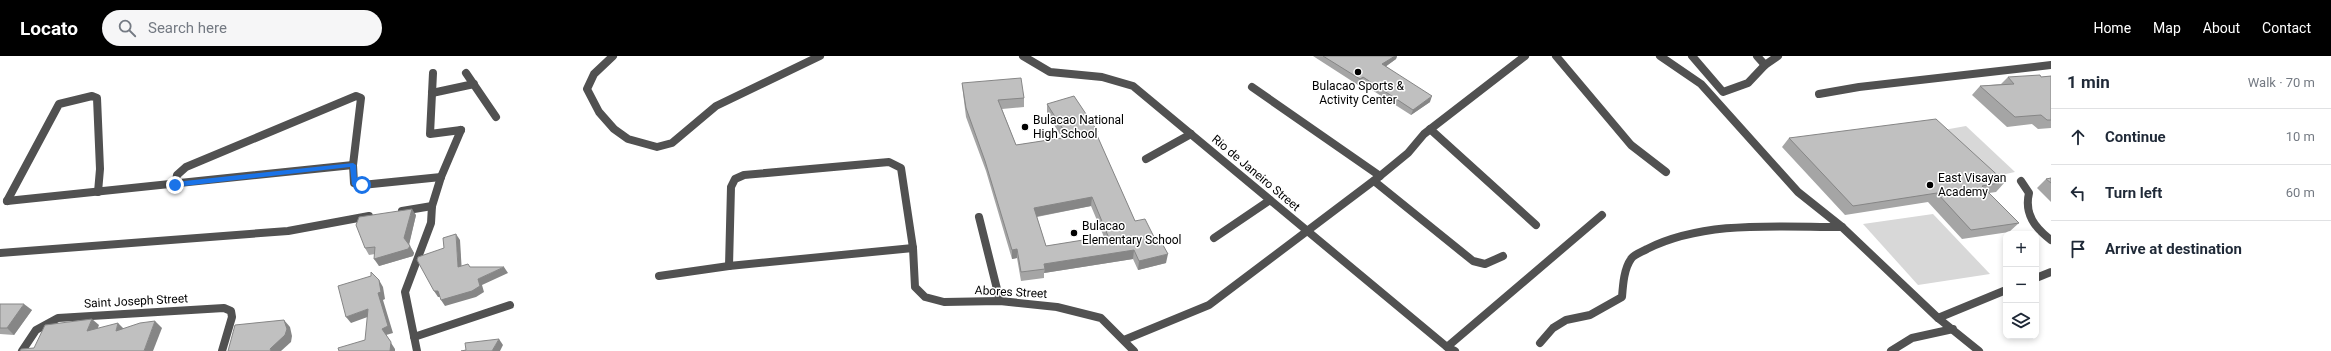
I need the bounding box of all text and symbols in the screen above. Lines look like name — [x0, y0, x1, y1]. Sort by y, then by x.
search box — [102, 10, 382, 46]
text: Locato — [20, 17, 78, 40]
icon: search — [116, 17, 138, 39]
text: Search here — [148, 19, 227, 37]
text: Home — [2093, 20, 2131, 36]
text: Map — [2153, 20, 2181, 36]
text: About — [2203, 20, 2240, 36]
text: Contact — [2262, 20, 2311, 36]
marker: Bulacao Sports & Activity Center — [1353, 67, 1363, 77]
text: 1 min — [2067, 72, 2110, 92]
text: Walk · 70 m — [2248, 75, 2315, 90]
place label: Bulacao Sports & Activity Center — [1312, 79, 1404, 107]
place label: Bulacao National High School — [1033, 113, 1124, 141]
marker: Bulacao National High School — [1020, 122, 1030, 132]
icon: ahead — [2067, 126, 2089, 148]
text: Continue — [2105, 128, 2166, 146]
text: 10 m — [2286, 129, 2315, 144]
street label: Rio de Janeiro Street — [1209, 132, 1303, 214]
place label: East Visayan Academy — [1938, 171, 2006, 199]
route end — [166, 176, 184, 194]
route start — [353, 176, 371, 194]
marker: East Visayan Academy — [1925, 180, 1935, 190]
icon: left — [2067, 182, 2089, 204]
text: Turn left — [2105, 184, 2162, 202]
text: 60 m — [2286, 185, 2315, 200]
place label: Bulacao Elementary School — [1082, 219, 1182, 247]
marker: Bulacao Elementary School — [1069, 228, 1079, 238]
map controls — [2003, 231, 2039, 339]
button: + — [2003, 231, 2039, 267]
icon: arrive — [2067, 238, 2089, 260]
text: Arrive at destination — [2105, 240, 2242, 258]
button: − — [2003, 267, 2039, 303]
street label: Abores Street — [974, 283, 1048, 301]
street label: Saint Joseph Street — [84, 291, 188, 311]
button: layers — [2003, 303, 2039, 339]

